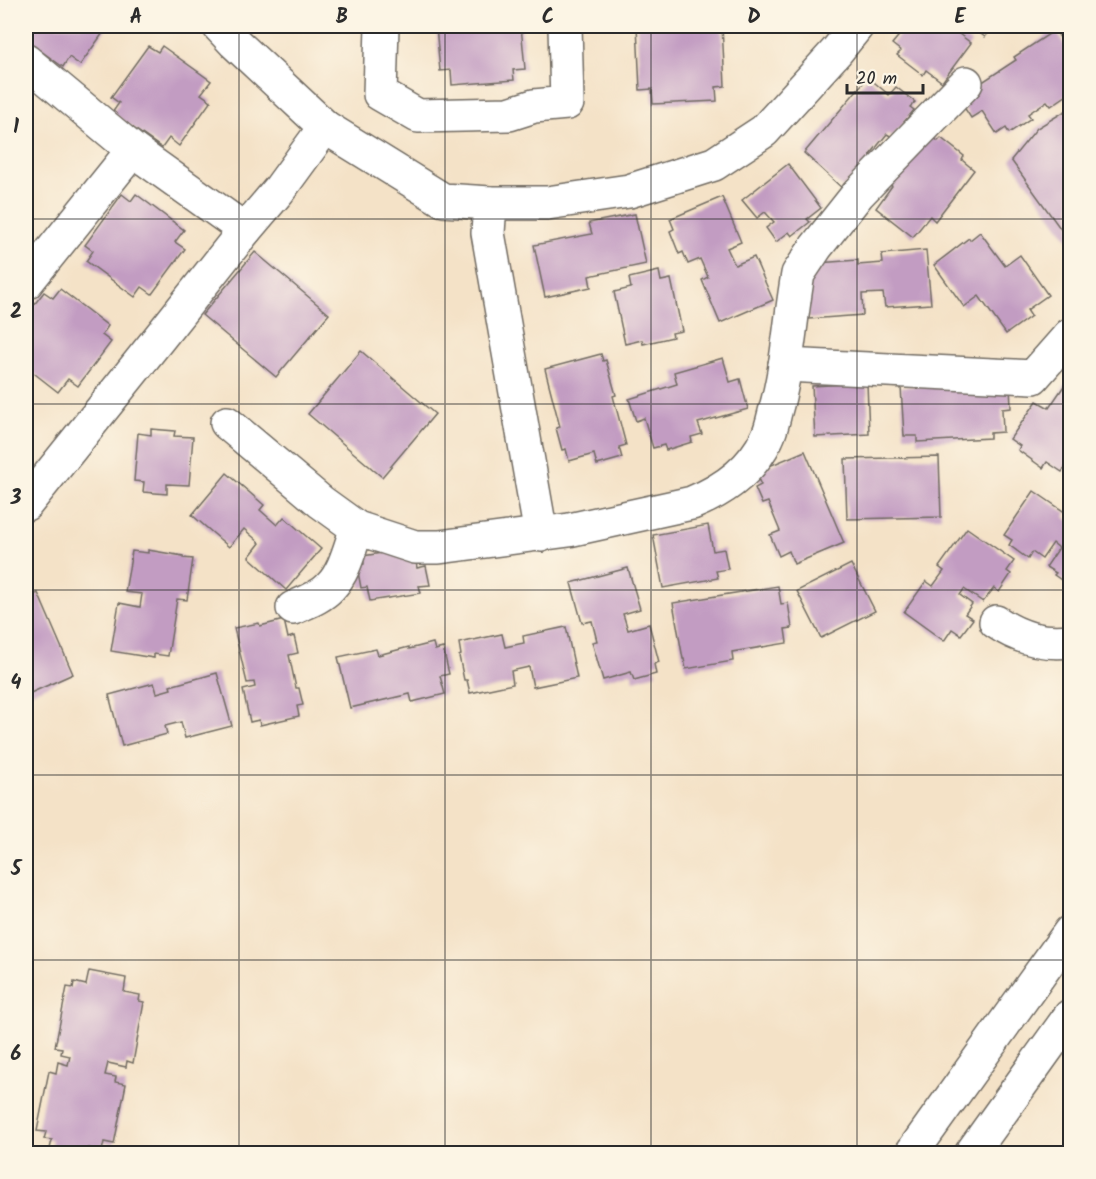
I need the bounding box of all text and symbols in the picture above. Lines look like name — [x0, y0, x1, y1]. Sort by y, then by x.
text: A — [130, 2, 142, 34]
text: B — [336, 2, 348, 34]
text: C — [542, 2, 554, 34]
text: D — [747, 2, 761, 34]
text: E — [954, 2, 966, 34]
scale bar — [847, 57, 924, 95]
text: 20 m — [856, 65, 897, 94]
text: 1 — [13, 112, 19, 144]
text: 2 — [10, 297, 22, 329]
text: 3 — [10, 483, 22, 515]
text: 4 — [11, 668, 22, 700]
text: 5 — [10, 854, 23, 886]
text: 6 — [11, 1039, 22, 1071]

